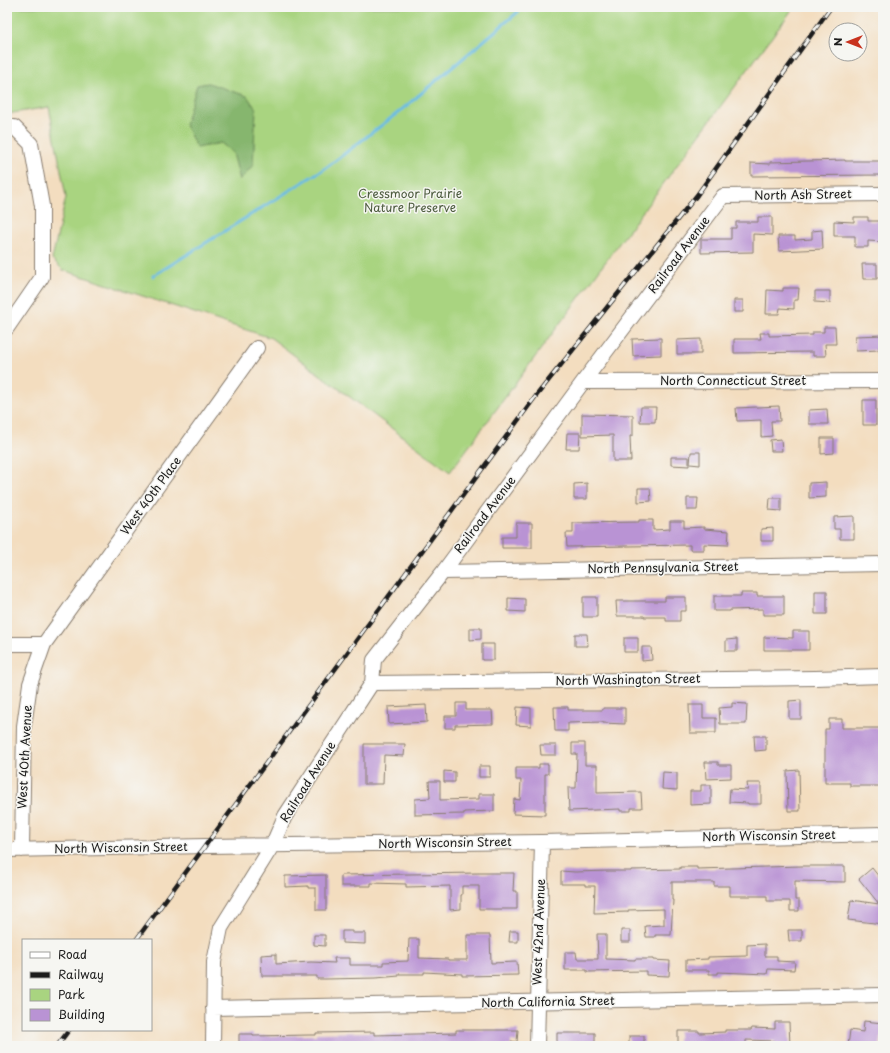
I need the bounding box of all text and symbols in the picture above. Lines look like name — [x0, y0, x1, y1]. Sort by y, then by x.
north arrow — [828, 22, 868, 62]
text: N — [829, 37, 846, 46]
park label: Cressmoor Prairie Nature Preserve — [358, 184, 462, 216]
street label: North Ash Street — [754, 184, 852, 204]
street label: Railroad Avenue — [643, 211, 714, 297]
street label: North Connecticut Street — [660, 371, 806, 389]
street label: West 40th Place — [115, 452, 185, 538]
street label: Railroad Avenue — [449, 471, 520, 557]
street label: North Pennsylvania Street — [587, 557, 739, 577]
street label: North Washington Street — [555, 669, 701, 689]
street label: West 40th Avenue — [12, 704, 36, 809]
street label: Railroad Avenue — [275, 737, 340, 826]
street label: North Wisconsin Street — [702, 825, 836, 845]
street label: North Wisconsin Street — [378, 832, 512, 852]
street label: North Wisconsin Street — [54, 837, 188, 857]
street label: West 42nd Avenue — [527, 878, 549, 986]
legend — [22, 939, 152, 1031]
text: Road — [58, 945, 87, 963]
text: Railway — [58, 965, 104, 983]
text: Park — [58, 985, 85, 1003]
street label: North California Street — [481, 991, 615, 1011]
text: Building — [58, 1005, 105, 1023]

